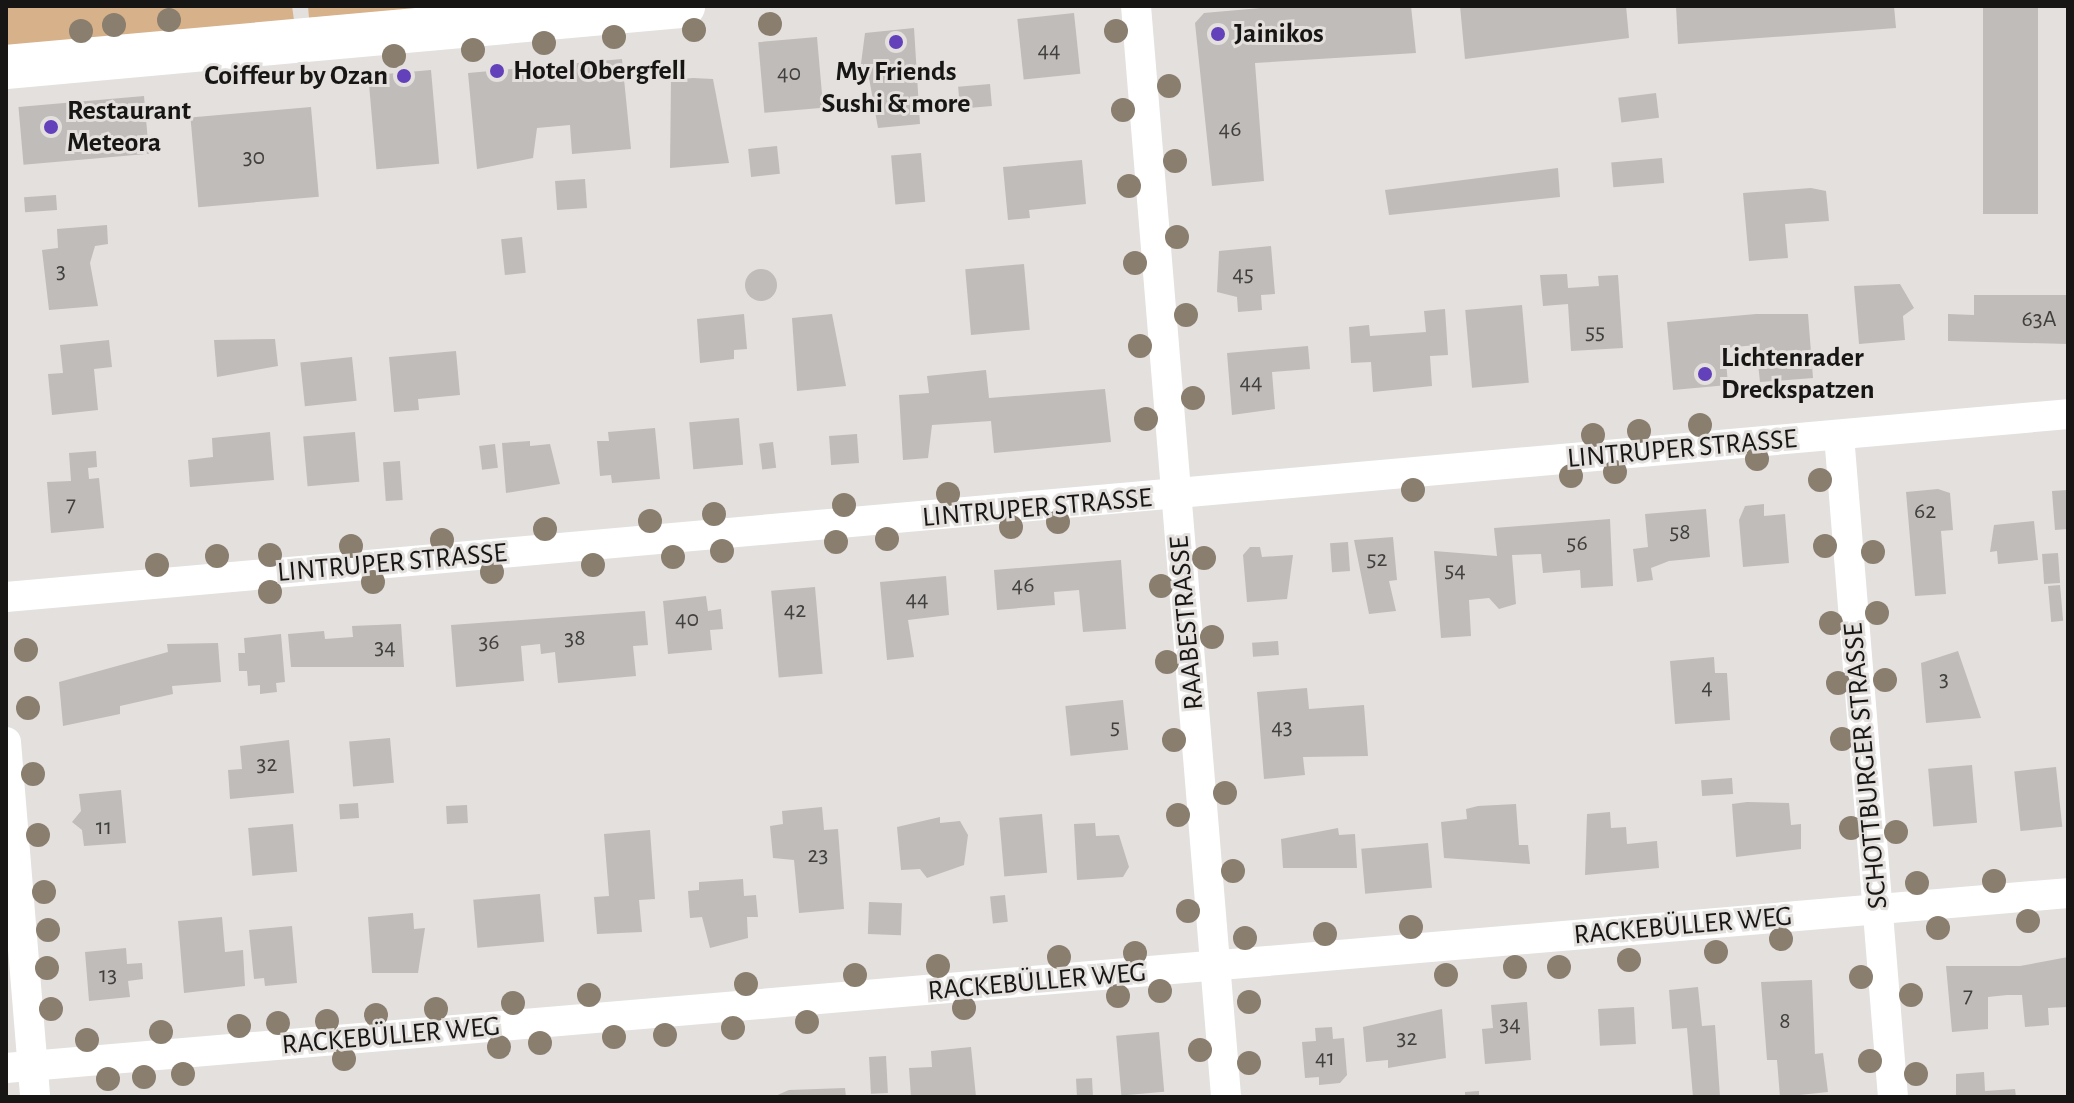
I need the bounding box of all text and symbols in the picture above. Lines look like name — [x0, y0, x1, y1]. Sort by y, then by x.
place label: Jainikos — [1234, 17, 1324, 51]
marker: Jainikos — [1209, 25, 1227, 43]
marker: My Friends Sushi & more — [887, 33, 905, 51]
house number: 44 — [1037, 37, 1061, 65]
place label: Hotel Obergfell — [513, 54, 686, 88]
place label: My Friends Sushi & more — [821, 55, 971, 121]
place label: Coiffeur by Ozan — [204, 59, 388, 93]
house number: 40 — [777, 60, 801, 88]
marker: Hotel Obergfell — [488, 62, 506, 80]
marker: Coiffeur by Ozan — [395, 67, 413, 85]
place label: Restaurant Meteora — [67, 94, 191, 160]
house number: 46 — [1219, 116, 1241, 144]
marker: Restaurant Meteora — [42, 118, 60, 136]
house number: 30 — [243, 144, 265, 172]
house number: 3 — [56, 258, 66, 286]
house number: 45 — [1232, 261, 1254, 289]
house number: 63A — [2021, 306, 2057, 334]
house number: 55 — [1585, 319, 1605, 347]
place label: Lichtenrader Dreckspatzen — [1721, 341, 1874, 407]
marker: Lichtenrader Dreckspatzen — [1696, 365, 1714, 383]
house number: 44 — [1239, 369, 1263, 397]
street label: LINTRUPER STRASSE — [1566, 422, 1798, 476]
street label: LINTRUPER STRASSE — [921, 481, 1153, 535]
house number: 7 — [66, 491, 76, 519]
house number: 62 — [1914, 498, 1936, 526]
house number: 58 — [1669, 519, 1691, 547]
house number: 56 — [1566, 530, 1588, 558]
street label: RAABESTRASSE — [1163, 535, 1211, 711]
street label: LINTRUPER STRASSE — [276, 536, 508, 590]
house number: 52 — [1367, 546, 1387, 574]
house number: 54 — [1444, 557, 1466, 585]
house number: 46 — [1012, 572, 1034, 600]
house number: 44 — [905, 586, 929, 614]
house number: 42 — [784, 597, 806, 625]
house number: 40 — [675, 606, 699, 634]
street label: SCHOTTBURGER STRASSE — [1837, 622, 1895, 910]
house number: 38 — [564, 625, 586, 653]
house number: 36 — [478, 629, 500, 657]
house number: 34 — [374, 634, 396, 662]
house number: 3 — [1939, 666, 1949, 694]
house number: 4 — [1701, 674, 1713, 702]
house number: 5 — [1110, 714, 1120, 742]
house number: 43 — [1271, 714, 1293, 742]
house number: 32 — [257, 751, 277, 779]
house number: 11 — [96, 814, 112, 842]
house number: 23 — [808, 842, 828, 870]
street label: RACKEBÜLLER WEG — [1572, 900, 1794, 952]
street label: RACKEBÜLLER WEG — [926, 956, 1148, 1008]
house number: 13 — [99, 962, 117, 990]
house number: 7 — [1963, 982, 1973, 1010]
house number: 8 — [1779, 1008, 1791, 1036]
street label: RACKEBÜLLER WEG — [280, 1010, 502, 1062]
house number: 34 — [1499, 1011, 1521, 1039]
house number: 32 — [1397, 1025, 1417, 1053]
house number: 41 — [1315, 1045, 1335, 1073]

